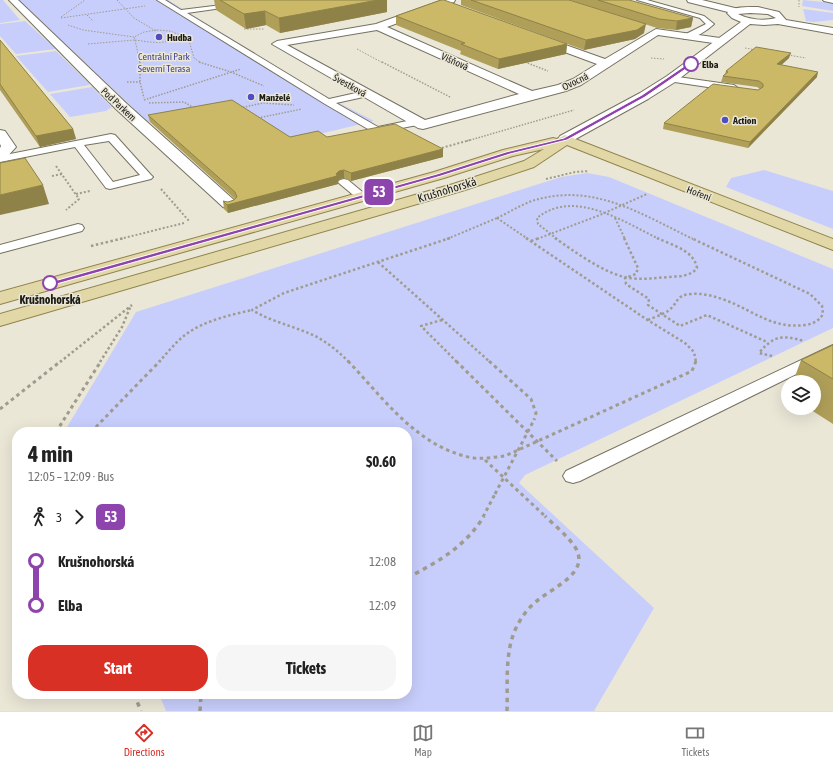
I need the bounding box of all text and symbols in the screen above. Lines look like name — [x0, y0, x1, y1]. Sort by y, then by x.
marker: Hudba — [154, 32, 164, 42]
place label: Hudba — [167, 32, 192, 43]
park label: Centrální Park Severní Terasa — [138, 51, 191, 74]
street label: Višňová — [439, 51, 471, 72]
marker: Elba — [683, 56, 699, 72]
place label: Elba — [702, 59, 719, 70]
street label: Ovocná — [560, 70, 590, 92]
street label: Švestková — [331, 72, 369, 99]
street label: Pod Parkem — [99, 85, 138, 123]
marker: Manželé — [246, 92, 256, 102]
place label: Manželé — [259, 92, 291, 103]
marker: Action — [720, 115, 730, 125]
place label: Action — [732, 115, 756, 126]
street label: Krušnohorská — [416, 174, 478, 206]
line badge: 53 — [361, 179, 397, 205]
text: 53 — [372, 184, 386, 200]
street label: Hoření — [685, 184, 713, 203]
marker: Krušnohorská — [42, 275, 58, 291]
place label: Krušnohorská — [19, 293, 81, 307]
map controls — [781, 375, 821, 415]
button: layers — [781, 375, 821, 415]
text: 4 min — [28, 441, 73, 467]
text: $0.60 — [366, 453, 396, 470]
text: 12:05 – 12:09 · Bus — [28, 469, 114, 484]
icon: walk — [28, 506, 50, 528]
icon: forward — [68, 506, 90, 528]
text: 53 — [104, 509, 117, 525]
text: 3 — [56, 510, 62, 525]
text: Krušnohorská — [58, 553, 134, 570]
text: 12:08 — [369, 554, 396, 569]
text: Elba — [58, 597, 82, 614]
text: 12:09 — [369, 598, 396, 613]
button: Start — [28, 645, 208, 691]
button: Tickets — [216, 645, 396, 691]
tab: Directions — [124, 722, 165, 758]
tab: Map — [412, 722, 434, 758]
tab: Tickets — [681, 722, 709, 758]

